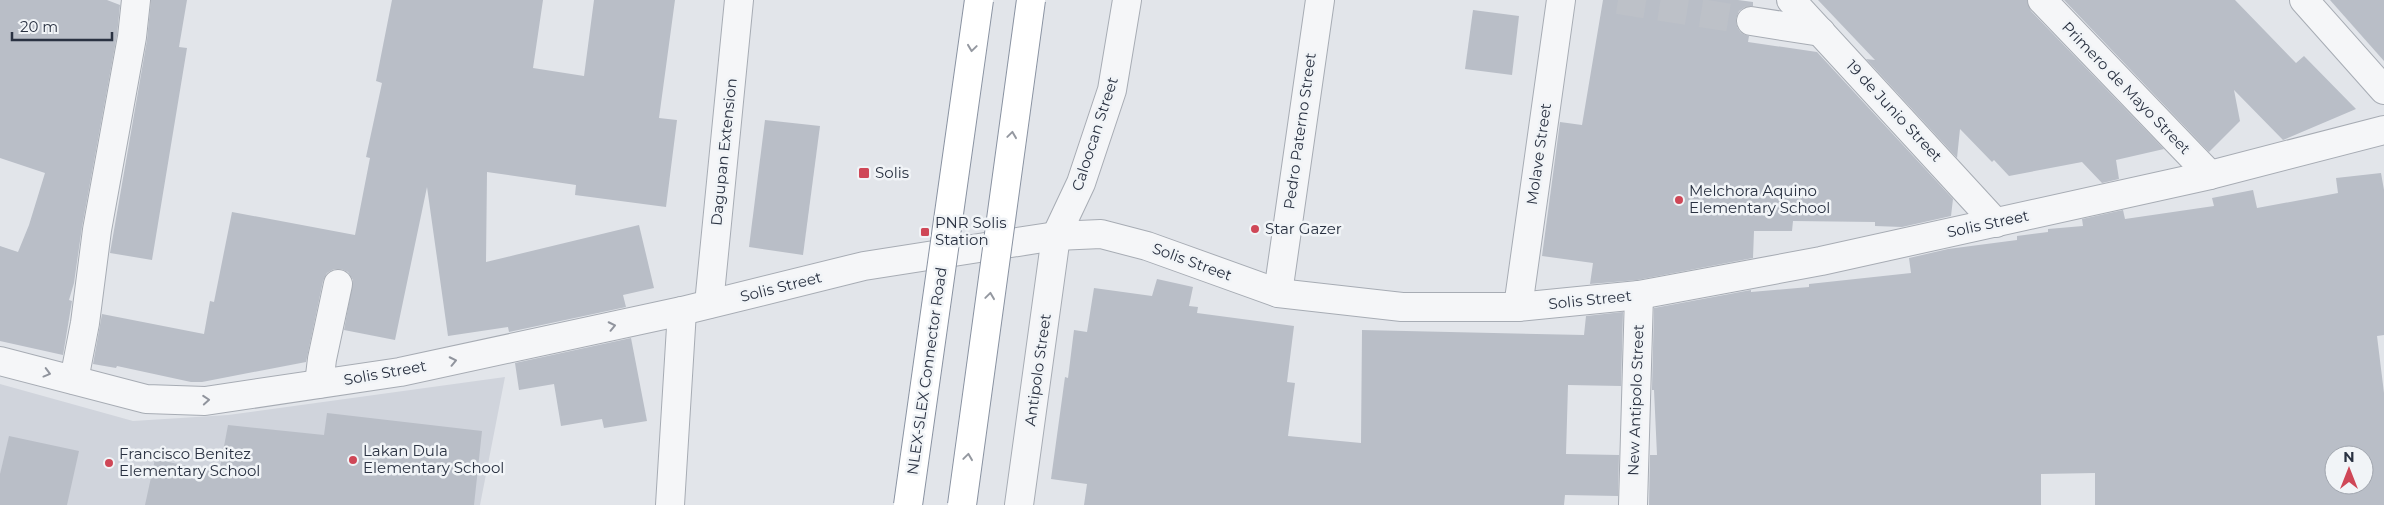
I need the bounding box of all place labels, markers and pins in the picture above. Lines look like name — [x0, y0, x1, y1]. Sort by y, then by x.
place label: Solis — [875, 163, 909, 182]
marker: Solis — [857, 166, 871, 180]
place label: Melchora Aquino Elementary School — [1689, 181, 1830, 217]
marker: Melchora Aquino Elementary School — [1673, 194, 1685, 206]
place label: PNR Solis Station — [935, 213, 1007, 249]
place label: Star Gazer — [1265, 219, 1342, 238]
marker: Star Gazer — [1249, 223, 1261, 235]
marker: PNR Solis Station — [919, 226, 931, 238]
place label: Lakan Dula Elementary School — [363, 441, 504, 477]
place label: Francisco Benitez Elementary School — [119, 444, 260, 480]
marker: Lakan Dula Elementary School — [347, 454, 359, 466]
marker: Francisco Benitez Elementary School — [103, 457, 115, 469]

